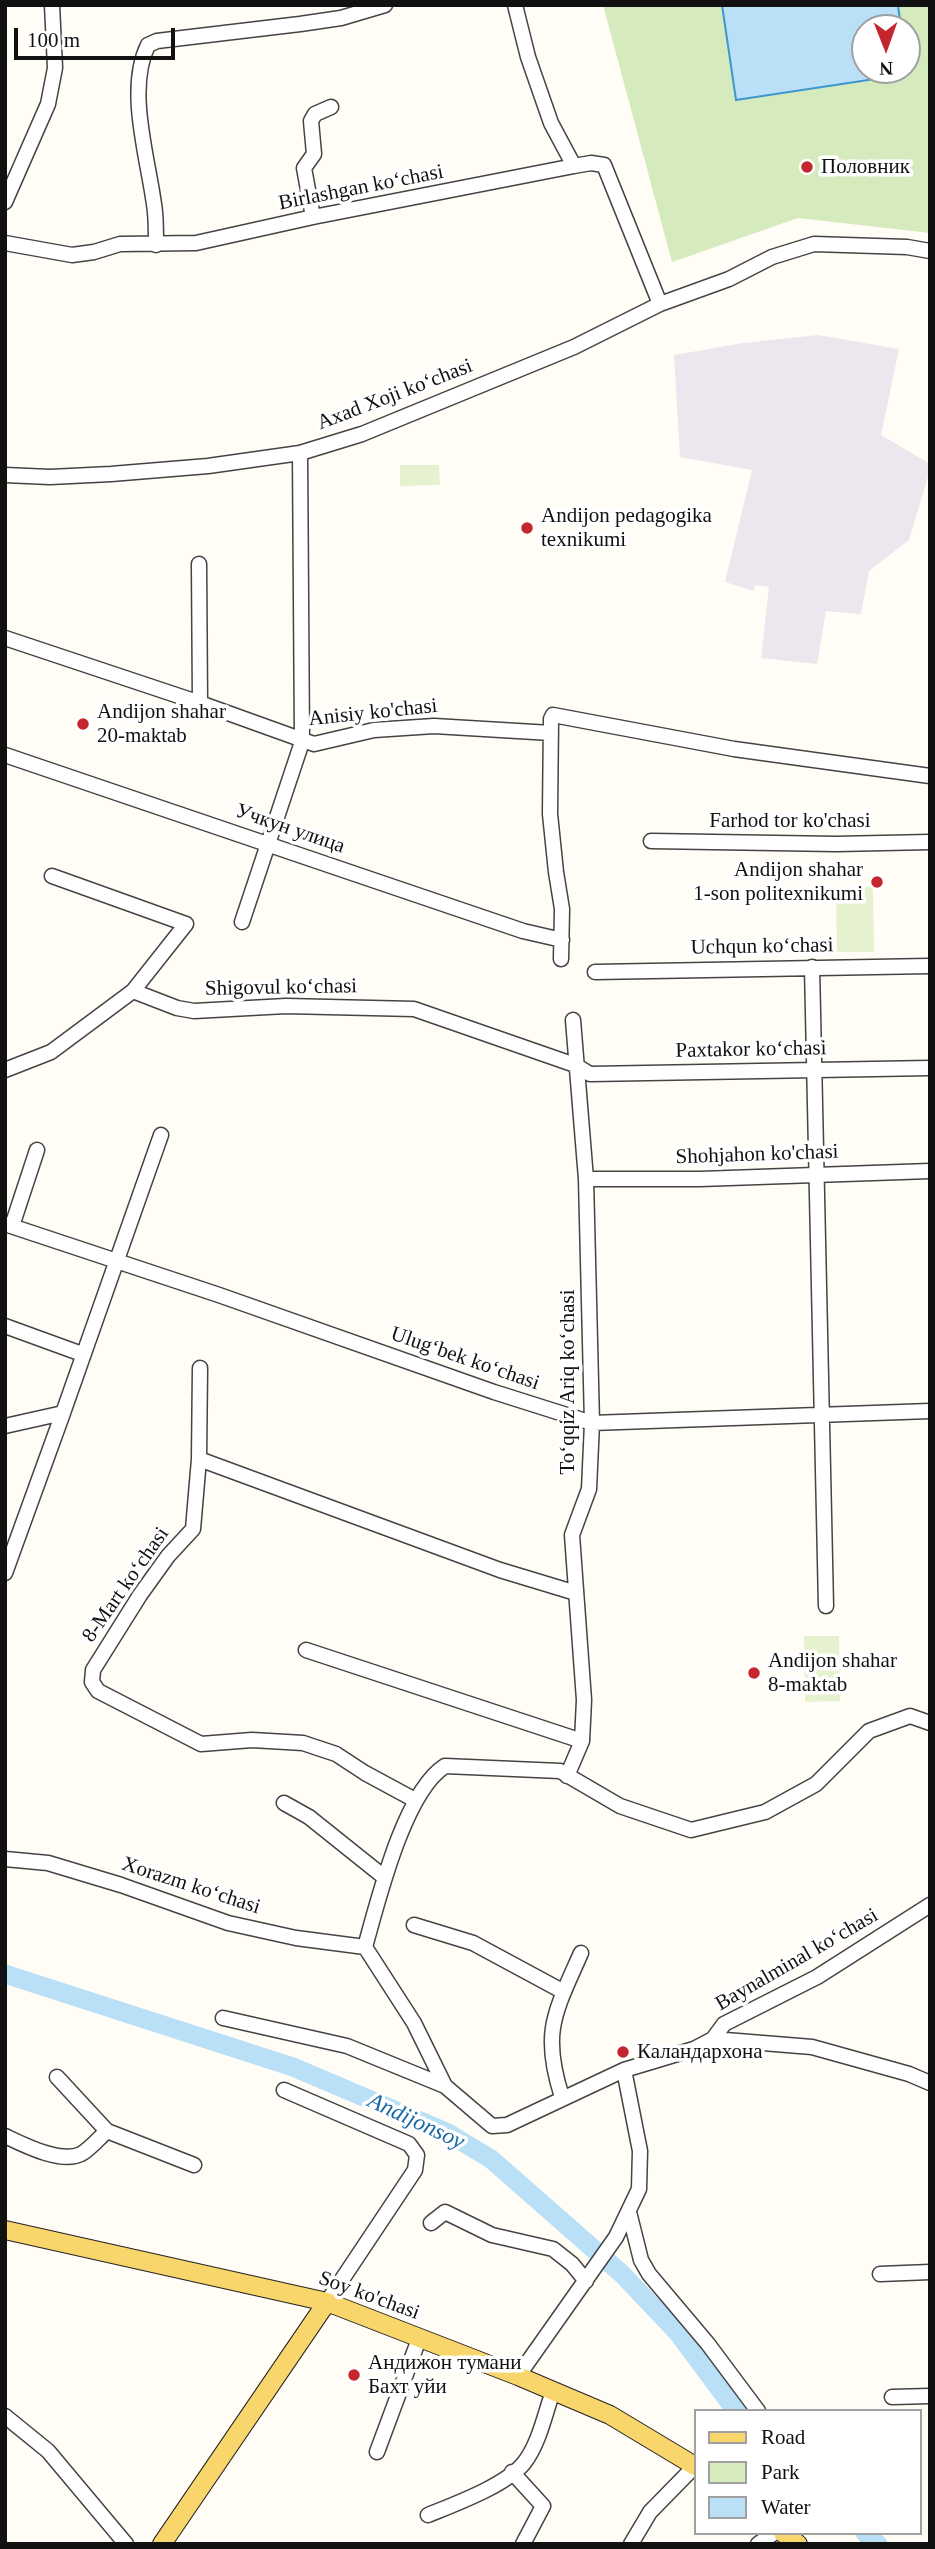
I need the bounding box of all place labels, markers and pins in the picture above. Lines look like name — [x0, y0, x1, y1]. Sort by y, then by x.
place label: Половник — [821, 154, 910, 180]
marker: Половник — [799, 159, 815, 175]
place label: Andijon pedagogika texnikumi — [541, 503, 712, 553]
marker: Andijon pedagogika texnikumi — [519, 520, 535, 536]
place label: Andijon shahar 20-maktab — [97, 699, 226, 749]
marker: Andijon shahar 20-maktab — [75, 716, 91, 732]
place label: Andijon shahar 1-son politexnikumi — [693, 857, 863, 907]
marker: Andijon shahar 1-son politexnikumi — [869, 874, 885, 890]
place label: Andijon shahar 8-maktab — [768, 1648, 897, 1698]
marker: Andijon shahar 8-maktab — [746, 1665, 762, 1681]
place label: Каландархона — [637, 2039, 763, 2065]
marker: Каландархона — [615, 2044, 631, 2060]
place label: Андижон тумани Бахт уйи — [368, 2350, 521, 2400]
marker: Андижон тумани Бахт уйи — [346, 2367, 362, 2383]

